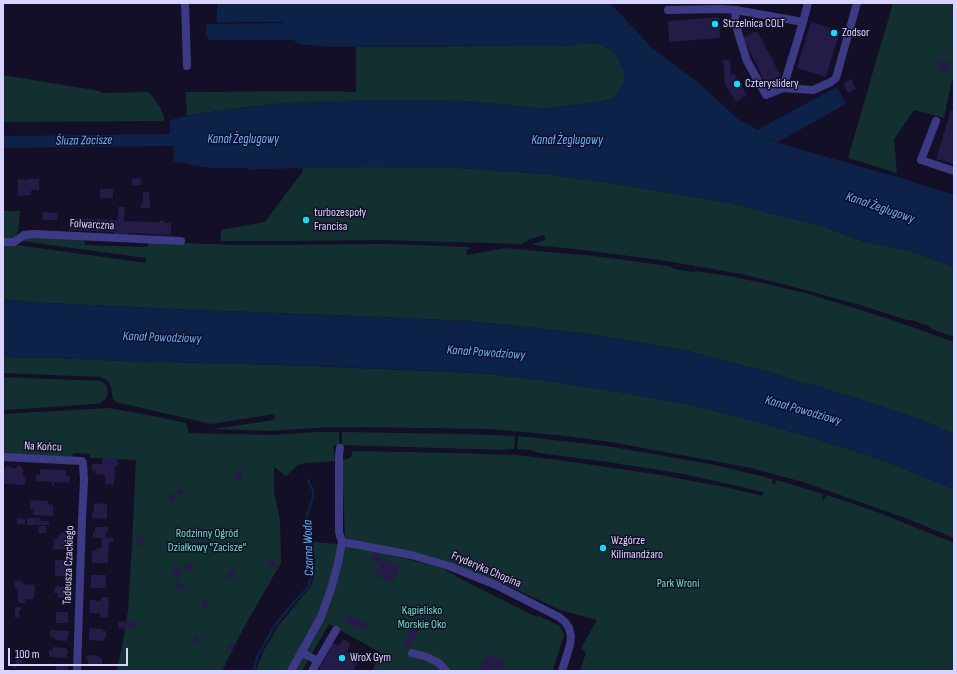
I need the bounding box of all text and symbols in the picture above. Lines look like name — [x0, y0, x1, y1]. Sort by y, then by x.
place label: Strzelnica COLT — [723, 17, 785, 31]
marker: Strzelnica COLT — [710, 19, 720, 29]
place label: Zodsor — [842, 26, 869, 40]
marker: Zodsor — [829, 28, 839, 38]
place label: Czteryslidery — [745, 77, 799, 91]
marker: Czteryslidery — [732, 79, 742, 89]
water label: Kanał Żeglugowy — [207, 132, 279, 148]
water label: Śluza Zacisze — [56, 133, 112, 149]
water label: Kanał Żeglugowy — [531, 133, 603, 149]
water label: Kanał Żeglugowy — [844, 189, 916, 227]
place label: turbozespoły Francisa — [314, 206, 366, 234]
marker: turbozespoły Francisa — [301, 215, 311, 225]
street label: Folwarczna — [69, 217, 115, 233]
water label: Kanał Powodziowy — [122, 329, 202, 347]
water label: Kanał Powodziowy — [446, 342, 526, 364]
water label: Kanał Powodziowy — [763, 393, 843, 429]
street label: Na Końcu — [24, 439, 62, 455]
water label: Czarna Woda — [300, 520, 318, 576]
street label: Tadeusza Czackiego — [60, 525, 78, 605]
park label: Rodzinny Ogród Działkowy "Zacisze" — [168, 527, 246, 555]
place label: Wzgórze Kilimandżaro — [611, 534, 663, 562]
marker: Wzgórze Kilimandżaro — [598, 543, 608, 553]
street label: Fryderyka Chopina — [449, 549, 523, 591]
park label: Park Wroni — [657, 577, 699, 591]
park label: Kąpielisko Morskie Oko — [398, 604, 446, 632]
scale bar — [10, 640, 130, 666]
text: 100 m — [15, 647, 40, 662]
place label: WroX Gym — [350, 651, 391, 665]
marker: WroX Gym — [337, 653, 347, 663]

